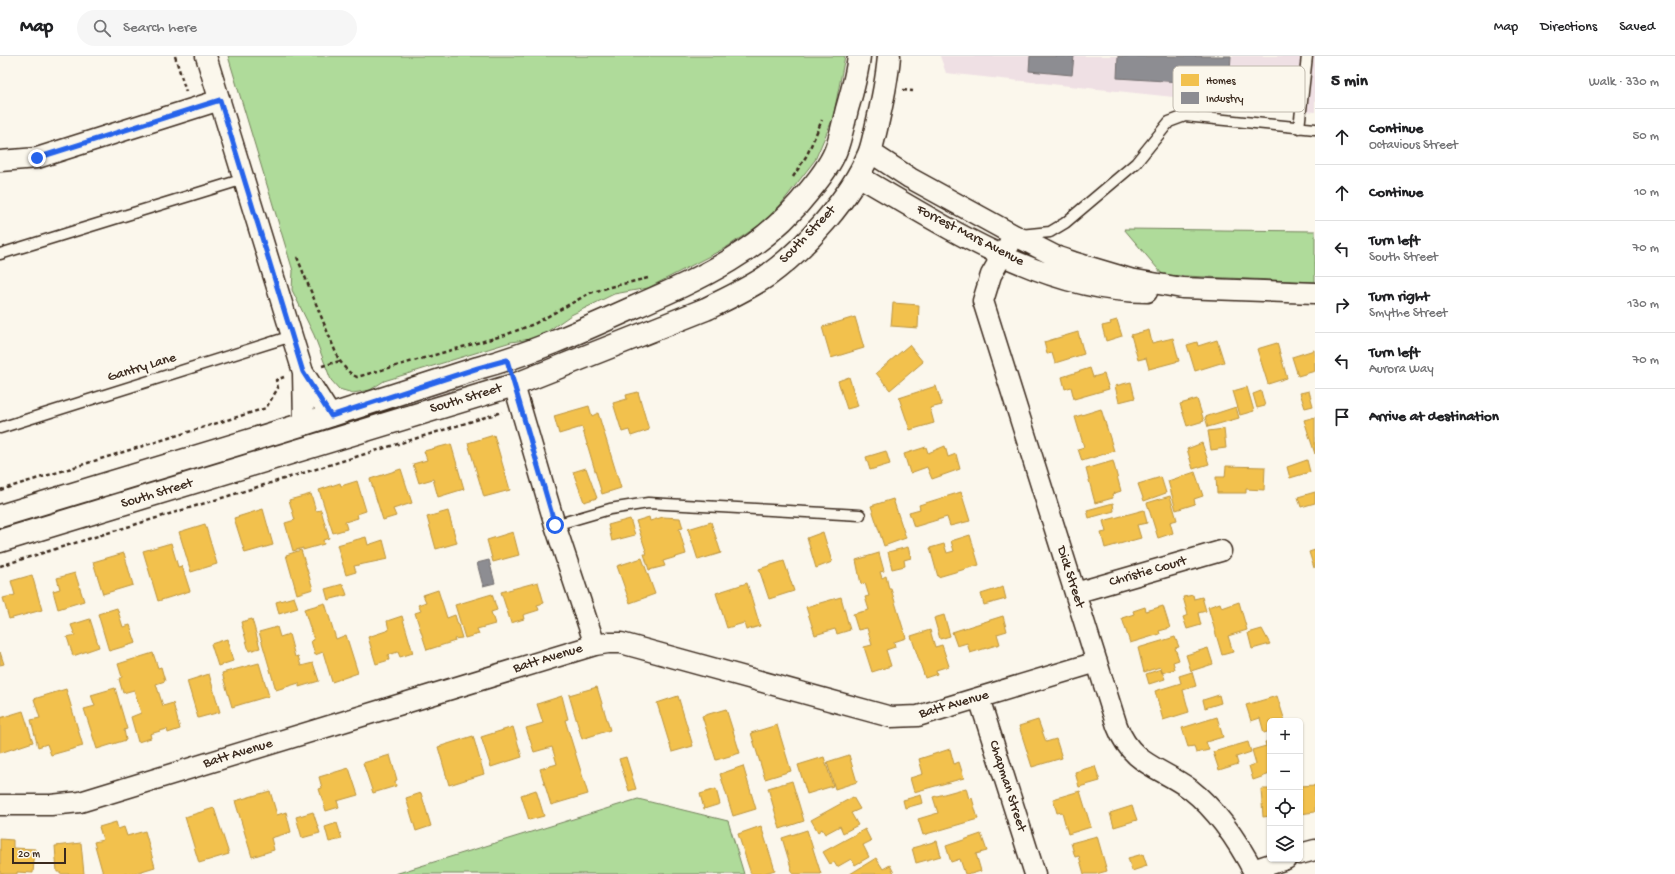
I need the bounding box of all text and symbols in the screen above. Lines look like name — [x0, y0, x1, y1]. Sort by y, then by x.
search box — [77, 10, 357, 46]
text: Map — [20, 16, 53, 39]
icon: search — [91, 17, 113, 39]
text: Search here — [123, 19, 197, 37]
text: Map — [1494, 19, 1518, 36]
text: Directions — [1540, 19, 1597, 36]
text: Saved — [1619, 19, 1655, 36]
legend — [1173, 66, 1305, 112]
text: 5 min — [1331, 72, 1368, 92]
text: Walk · 330 m — [1589, 75, 1659, 90]
text: Homes — [1206, 76, 1236, 88]
text: Industry — [1206, 94, 1244, 106]
text: Continue — [1369, 120, 1423, 138]
icon: ahead — [1331, 126, 1353, 148]
text: 50 m — [1632, 129, 1659, 144]
text: Octavious Street — [1369, 138, 1458, 153]
route end — [28, 149, 46, 167]
icon: ahead — [1331, 182, 1353, 204]
text: Continue — [1369, 184, 1423, 202]
text: 10 m — [1634, 185, 1659, 200]
street label: South Street — [776, 201, 841, 268]
street label: Forrest Mars Avenue — [912, 201, 1027, 271]
text: Turn left — [1369, 232, 1420, 250]
icon: left — [1331, 238, 1353, 260]
text: 70 m — [1633, 241, 1659, 256]
text: South Street — [1369, 250, 1438, 265]
text: Turn right — [1369, 288, 1429, 306]
icon: right — [1331, 294, 1353, 316]
text: 130 m — [1627, 297, 1659, 312]
text: Smythe Street — [1369, 306, 1447, 321]
text: Turn left — [1369, 344, 1420, 362]
street label: Gantry Lane — [106, 349, 179, 386]
icon: left — [1331, 350, 1353, 372]
text: 70 m — [1633, 353, 1659, 368]
text: Aurora Way — [1369, 362, 1434, 377]
street label: South Street — [428, 380, 505, 418]
icon: arrive — [1331, 406, 1353, 428]
text: Arrive at destination — [1369, 408, 1499, 426]
street label: South Street — [119, 475, 196, 513]
route start — [546, 516, 564, 534]
street label: Dick Street — [1052, 543, 1088, 611]
street label: Christie Court — [1107, 552, 1190, 591]
street label: Batt Avenue — [510, 640, 586, 678]
street label: Batt Avenue — [916, 687, 992, 723]
map controls — [1267, 718, 1303, 862]
button: + — [1267, 718, 1303, 754]
street label: Batt Avenue — [200, 735, 276, 773]
street label: Chapman Street — [984, 738, 1030, 835]
button: − — [1267, 754, 1303, 790]
button: locate — [1267, 790, 1303, 826]
button: layers — [1267, 826, 1303, 862]
scale bar — [12, 846, 66, 865]
text: 20 m — [18, 849, 40, 861]

